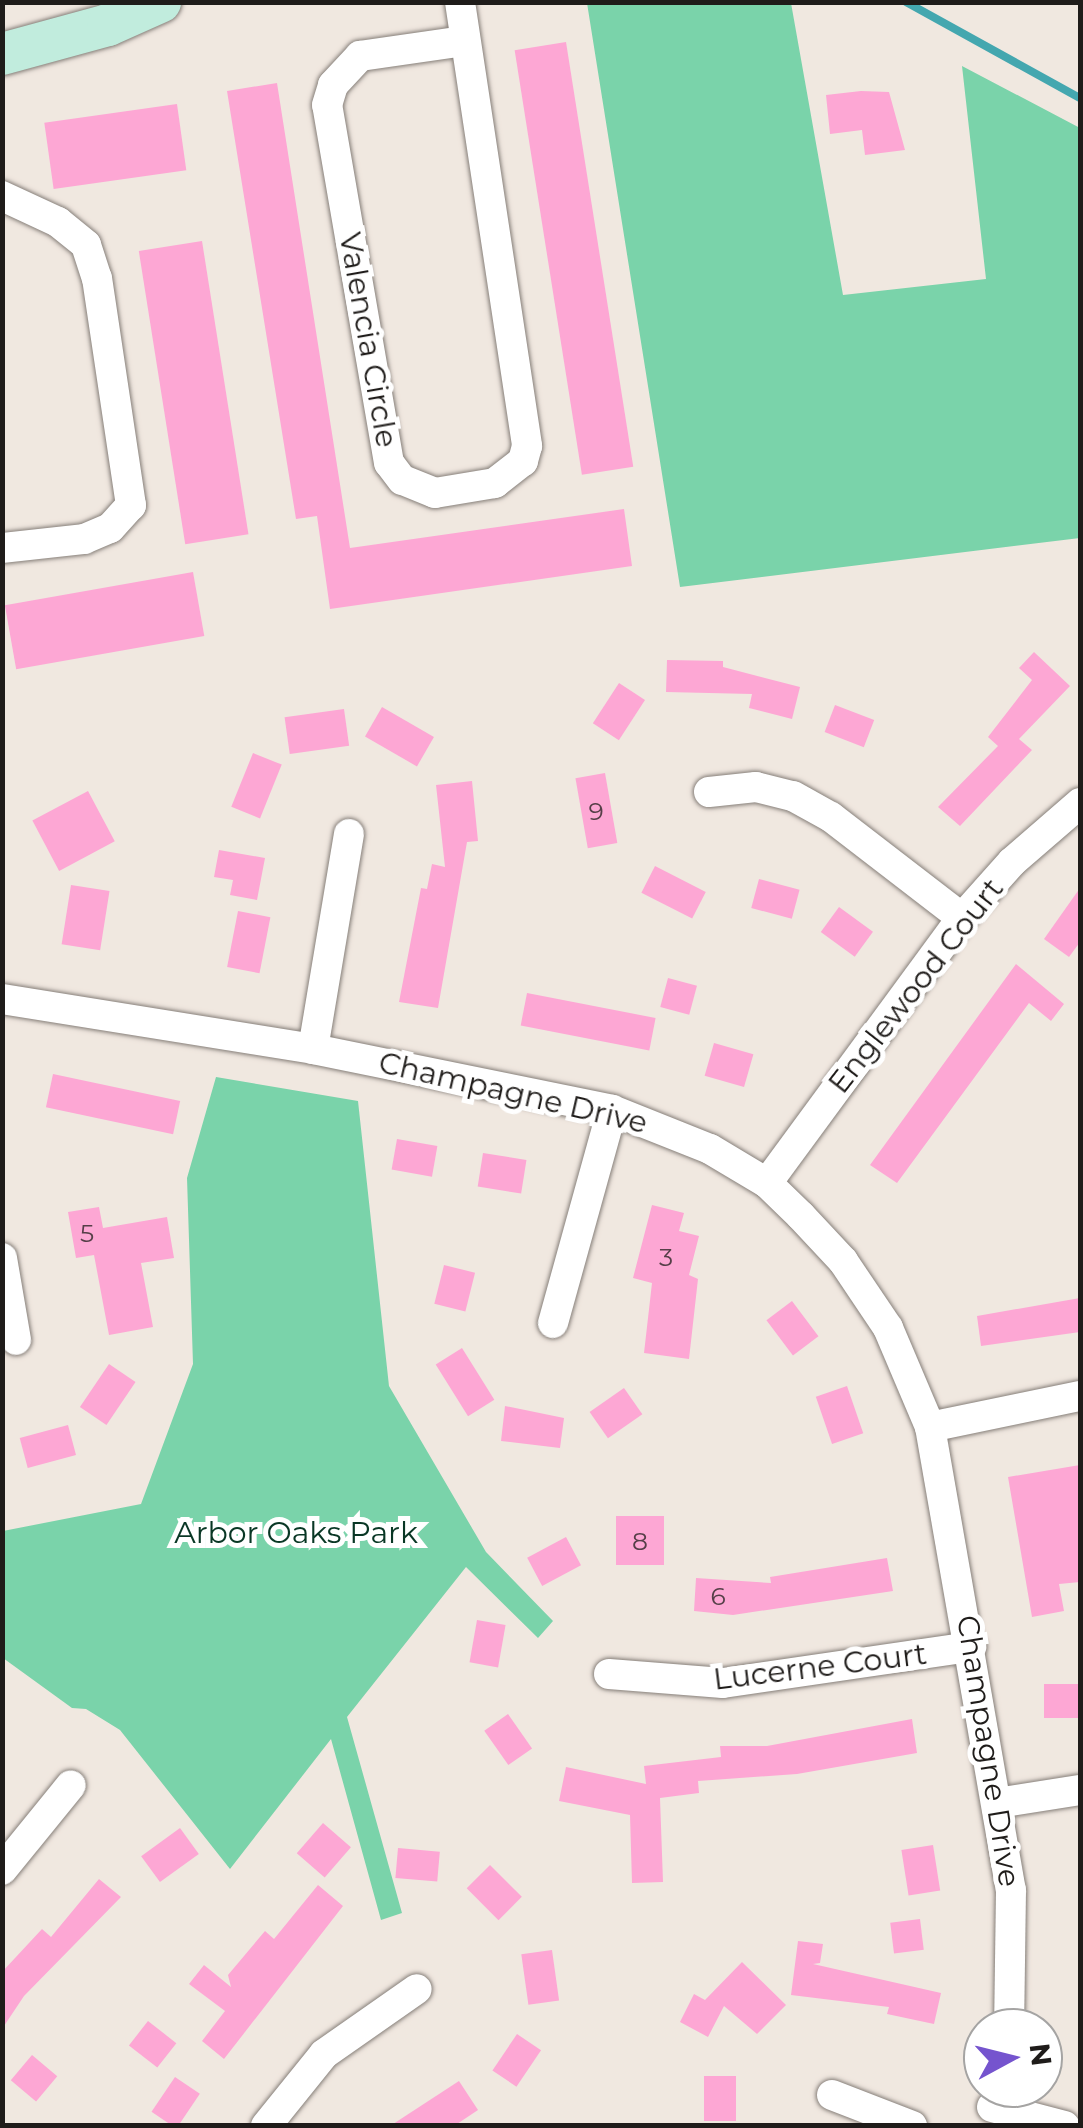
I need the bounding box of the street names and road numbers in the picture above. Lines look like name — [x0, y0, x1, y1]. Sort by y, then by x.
street label: Valencia Circle — [331, 230, 405, 450]
street label: Englewood Court — [821, 871, 1011, 1101]
street label: Champagne Drive — [375, 1045, 651, 1141]
street label: Champagne Drive — [949, 1613, 1027, 1889]
street label: Lucerne Court — [711, 1636, 929, 1698]

